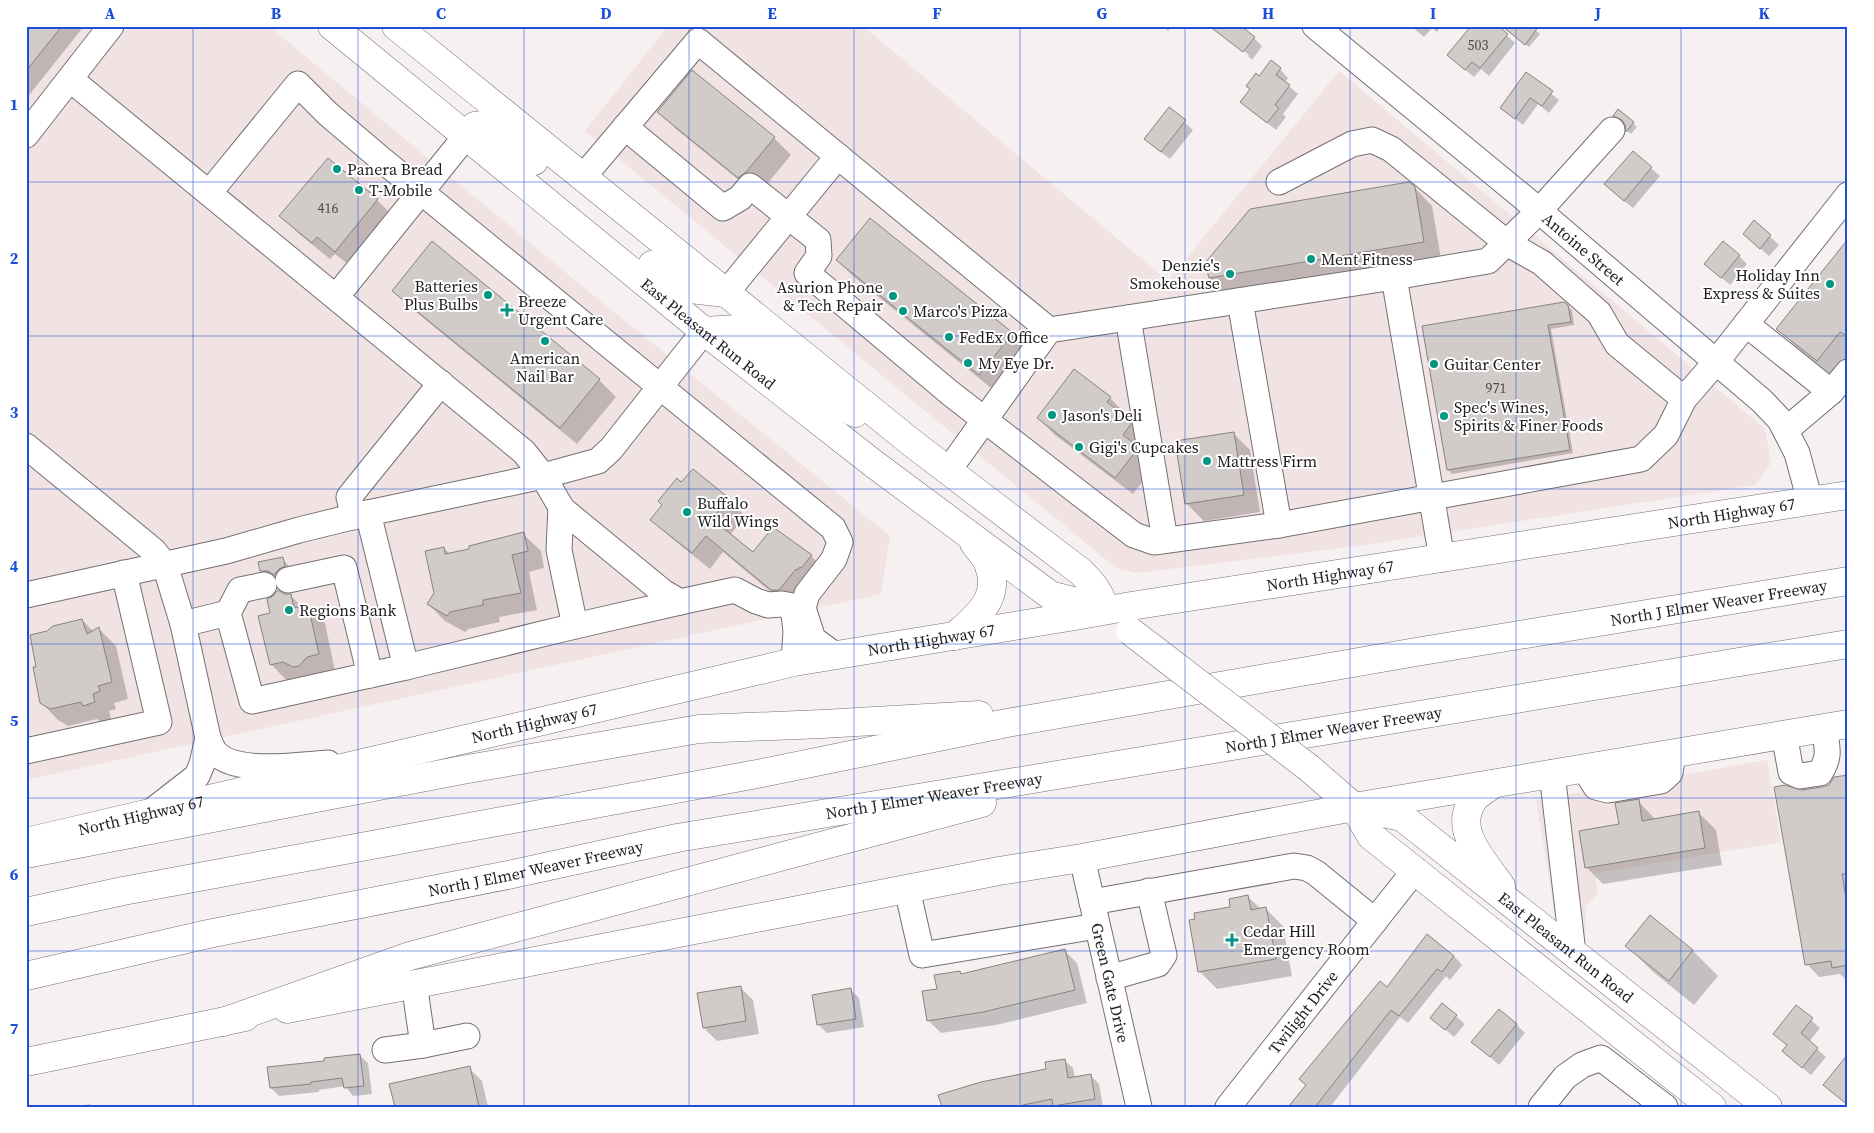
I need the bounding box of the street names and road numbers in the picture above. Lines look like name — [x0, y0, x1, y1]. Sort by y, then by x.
street label: Antoine Street — [1538, 207, 1630, 291]
street label: East Pleasant Run Road — [636, 273, 780, 394]
street label: North Highway 67 — [1666, 492, 1797, 534]
street label: North Highway 67 — [1265, 554, 1395, 596]
street label: North J Elmer Weaver Freeway — [1609, 573, 1829, 631]
street label: North Highway 67 — [866, 618, 997, 661]
street label: North Highway 67 — [469, 698, 599, 748]
street label: North J Elmer Weaver Freeway — [1224, 700, 1444, 758]
street label: North J Elmer Weaver Freeway — [824, 767, 1045, 824]
street label: North Highway 67 — [76, 790, 206, 840]
street label: North J Elmer Weaver Freeway — [426, 835, 646, 901]
street label: East Pleasant Run Road — [1494, 886, 1638, 1007]
street label: Green Gate Drive — [1086, 921, 1135, 1045]
street label: Twilight Drive — [1263, 966, 1343, 1058]

